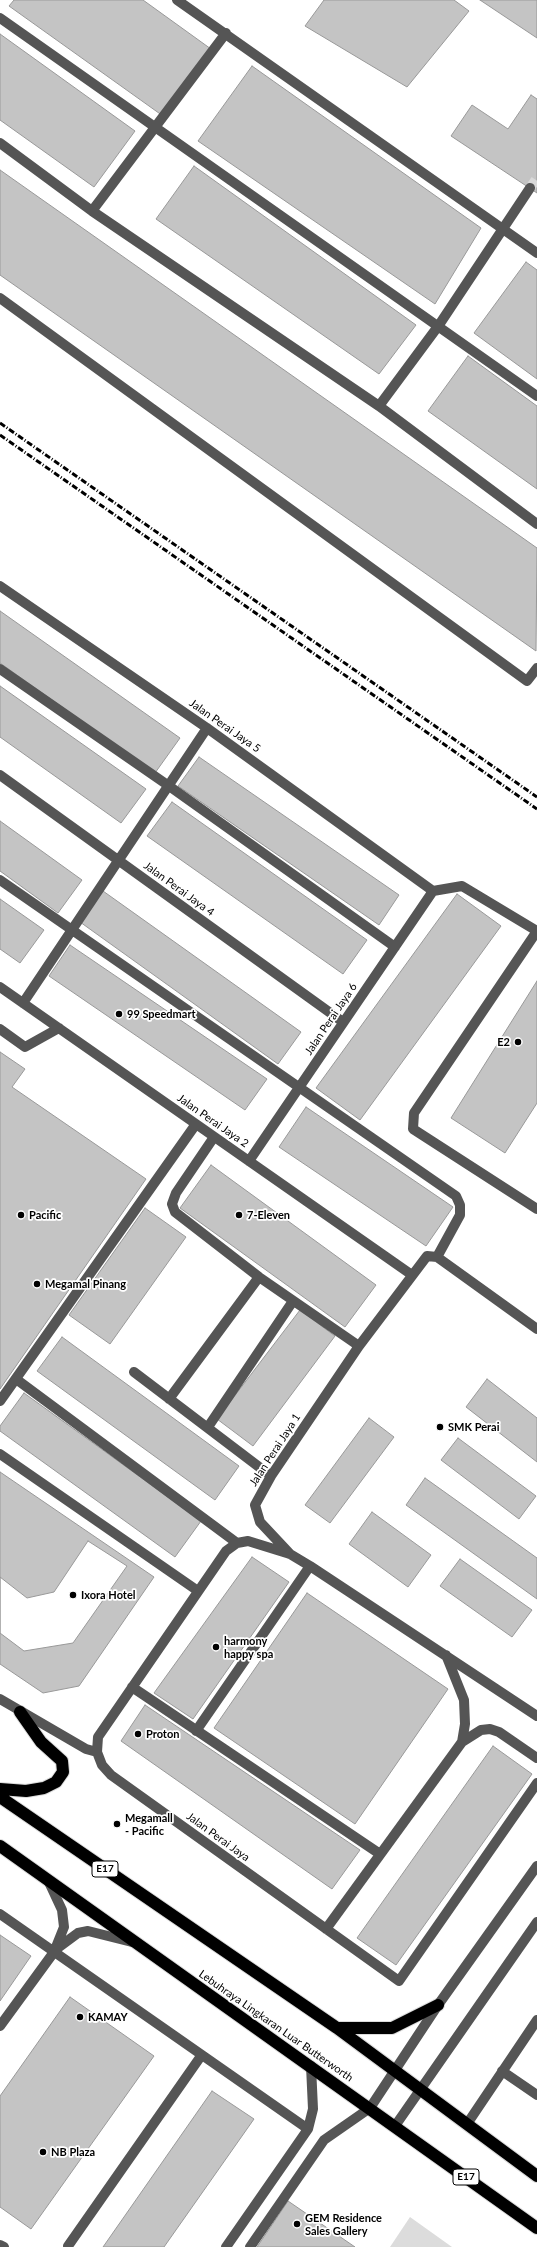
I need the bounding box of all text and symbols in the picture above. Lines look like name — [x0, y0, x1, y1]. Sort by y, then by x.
street label: Jalan Perai Jaya 5 — [187, 697, 263, 755]
street label: Jalan Perai Jaya 4 — [141, 859, 217, 919]
street label: Jalan Perai Jaya 6 — [302, 981, 360, 1057]
place label: 99 Speedmart — [127, 1007, 196, 1021]
marker: 99 Speedmart — [114, 1009, 124, 1019]
place label: E2 — [497, 1035, 510, 1049]
marker: E2 — [513, 1037, 523, 1047]
street label: Jalan Perai Jaya 2 — [175, 1092, 251, 1150]
place label: Pacific — [29, 1208, 61, 1222]
place label: 7-Eleven — [247, 1208, 290, 1222]
marker: Pacific — [16, 1210, 26, 1220]
marker: 7-Eleven — [234, 1210, 244, 1220]
place label: Megamal Pinang — [45, 1277, 126, 1291]
marker: Megamal Pinang — [32, 1279, 42, 1289]
street label: Jalan Perai Jaya 1 — [247, 1411, 303, 1489]
place label: SMK Perai — [448, 1420, 499, 1434]
marker: SMK Perai — [435, 1422, 445, 1432]
place label: Ixora Hotel — [81, 1588, 136, 1602]
marker: Ixora Hotel — [68, 1590, 78, 1600]
place label: harmony happy spa — [224, 1634, 273, 1660]
marker: harmony happy spa — [211, 1642, 221, 1652]
place label: Proton — [146, 1727, 179, 1741]
marker: Proton — [133, 1729, 143, 1739]
street label: Jalan Perai Jaya — [184, 1810, 252, 1864]
place label: Megamall - Pacific — [125, 1811, 173, 1837]
marker: Megamall - Pacific — [112, 1819, 122, 1829]
road number: E17 — [92, 1861, 118, 1877]
street label: Lebuhraya Lingkaran Luar Butterworth — [196, 1967, 356, 2085]
place label: KAMAY — [88, 2010, 128, 2024]
marker: KAMAY — [75, 2012, 85, 2022]
place label: NB Plaza — [51, 2145, 95, 2159]
marker: NB Plaza — [38, 2147, 48, 2157]
road number: E17 — [453, 2169, 479, 2185]
place label: GEM Residence Sales Gallery — [305, 2211, 382, 2237]
marker: GEM Residence Sales Gallery — [292, 2219, 302, 2229]

